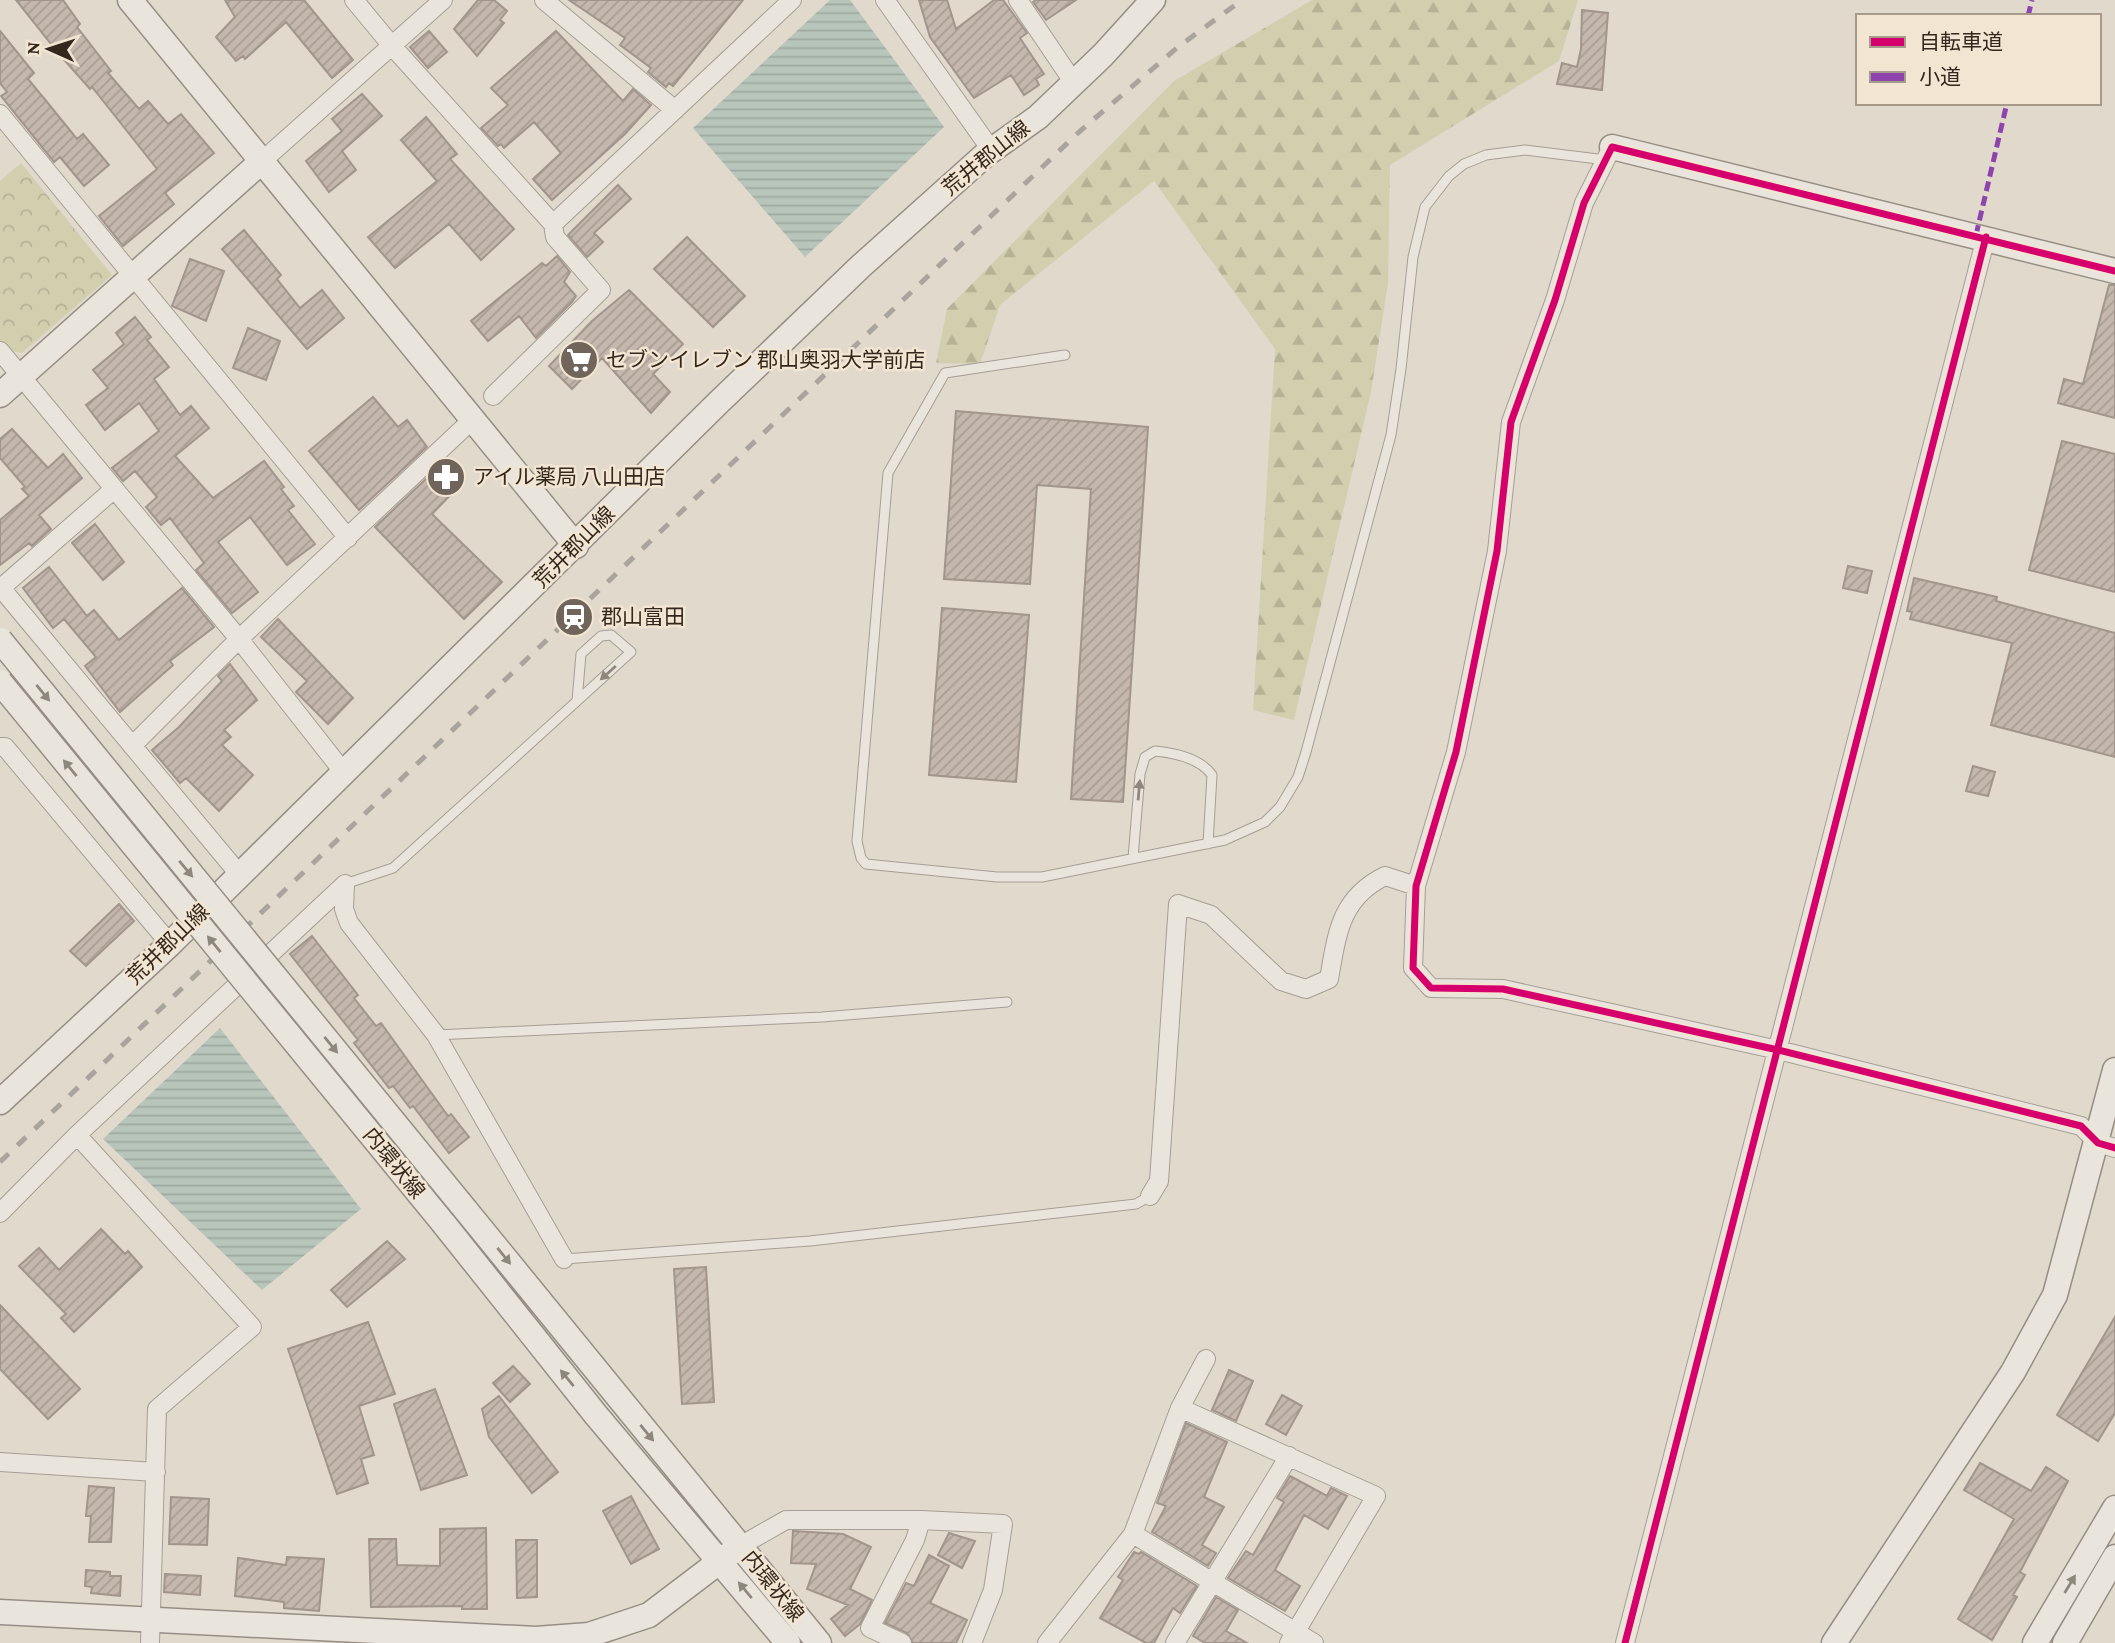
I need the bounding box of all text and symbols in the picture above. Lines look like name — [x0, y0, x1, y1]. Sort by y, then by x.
north arrow — [14, 14, 84, 84]
legend — [1856, 14, 2101, 105]
text: 自転車道 — [1919, 30, 2003, 54]
text: N — [22, 41, 43, 55]
text: 小道 — [1919, 65, 1961, 89]
street label: 荒井郡山線 — [938, 116, 1034, 200]
supermarket icon: セブンイレブン 郡山奥羽大学前店 — [558, 339, 600, 381]
place label: セブンイレブン 郡山奥羽大学前店 — [606, 348, 925, 372]
pharmacy icon: アイル薬局 八山田店 — [425, 456, 467, 498]
place label: アイル薬局 八山田店 — [473, 465, 665, 489]
street label: 荒井郡山線 — [528, 501, 620, 593]
station icon: 郡山富田 — [553, 596, 595, 638]
place label: 郡山富田 — [601, 605, 685, 629]
one-way arrow — [600, 665, 617, 681]
one-way arrow — [35, 683, 50, 701]
one-way arrow — [63, 759, 78, 776]
one-way arrow — [1134, 778, 1145, 800]
one-way arrow — [178, 861, 193, 878]
street label: 荒井郡山線 — [122, 899, 214, 989]
one-way arrow — [207, 935, 222, 952]
one-way arrow — [323, 1036, 338, 1053]
street label: 内環状線 — [358, 1123, 430, 1203]
one-way arrow — [496, 1247, 511, 1265]
one-way arrow — [560, 1370, 575, 1388]
one-way arrow — [640, 1423, 655, 1441]
street label: 内環状線 — [737, 1546, 809, 1626]
one-way arrow — [2064, 1575, 2076, 1594]
one-way arrow — [737, 1581, 753, 1599]

